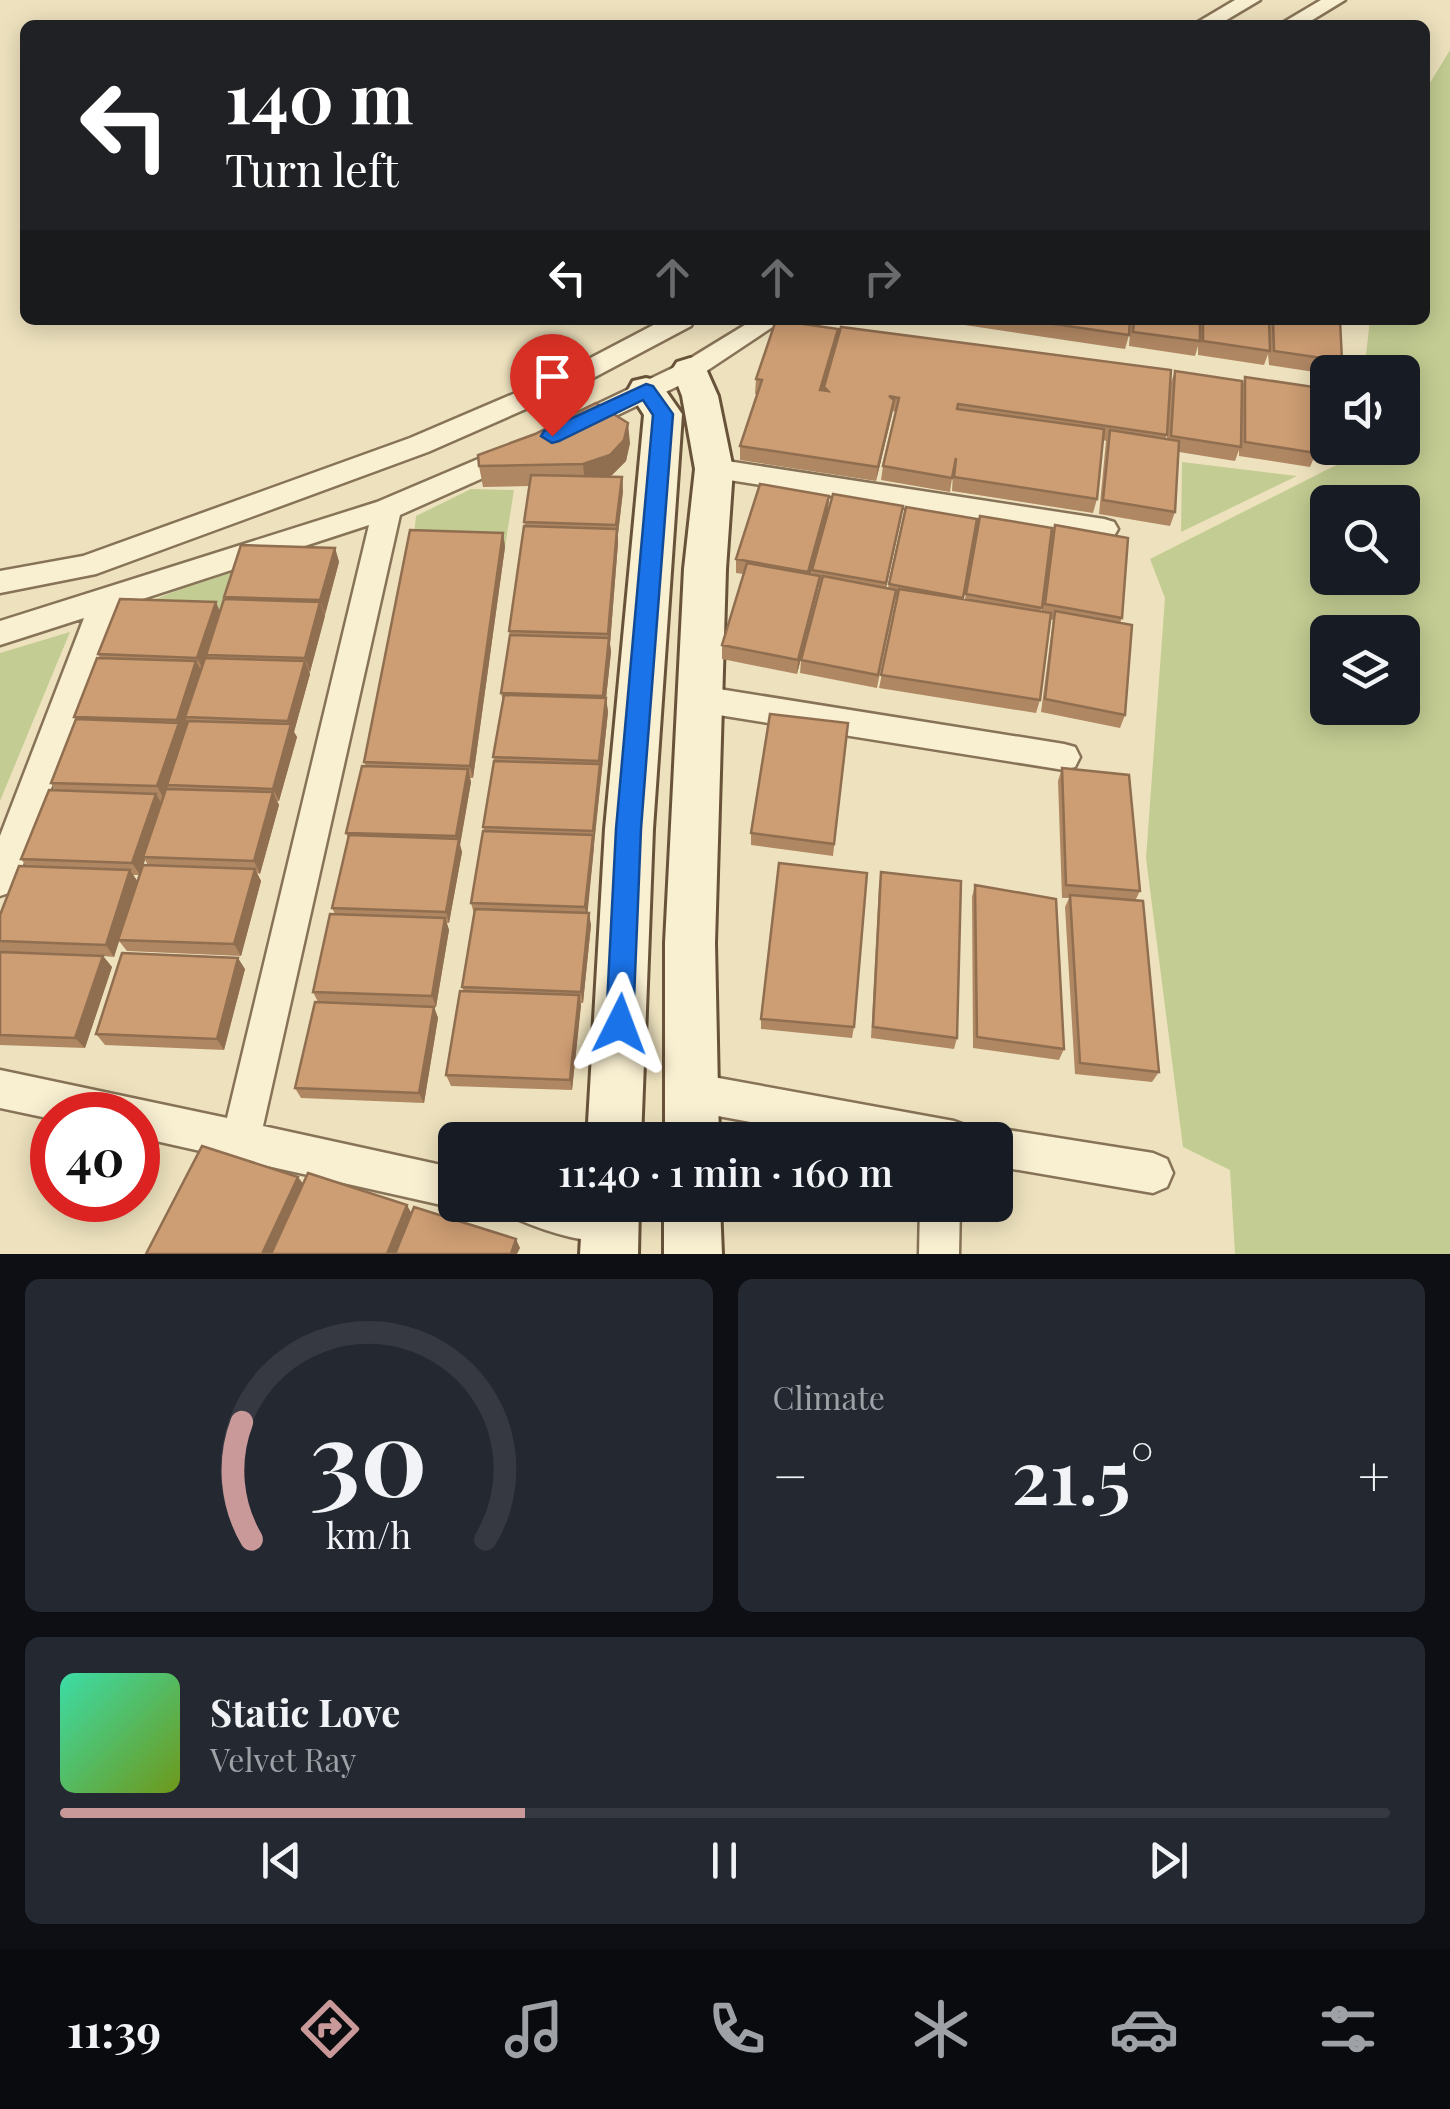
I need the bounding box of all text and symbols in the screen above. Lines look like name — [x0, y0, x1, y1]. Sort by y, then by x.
text: 140 m — [225, 48, 414, 142]
icon: left — [60, 60, 190, 190]
text: Turn left — [225, 138, 399, 198]
icon: left — [540, 250, 595, 305]
icon: ahead — [645, 250, 700, 305]
icon: ahead — [750, 250, 805, 305]
icon: right — [855, 250, 910, 305]
pin — [510, 334, 595, 437]
icon: arrive — [525, 349, 580, 404]
map controls — [1310, 355, 1420, 725]
button: sound — [1310, 355, 1420, 465]
button: search — [1310, 485, 1420, 595]
button: layers — [1310, 615, 1420, 725]
position arrow — [568, 972, 672, 1076]
speed limit sign: 40 — [30, 1092, 160, 1222]
text: 11:40 · 1 min · 160 m — [558, 1146, 893, 1197]
text: Climate — [773, 1375, 885, 1418]
text: 30 — [310, 1384, 428, 1523]
text: 21.5° — [1012, 1424, 1154, 1524]
text: − — [773, 1437, 808, 1511]
text: + — [1358, 1437, 1390, 1511]
text: km/h — [326, 1510, 412, 1558]
text: Static Love — [210, 1686, 400, 1737]
text: Velvet Ray — [210, 1737, 357, 1780]
icon: previous — [254, 1833, 309, 1888]
icon: pause — [697, 1833, 752, 1888]
icon: next — [1141, 1833, 1196, 1888]
icon: directions — [295, 1994, 365, 2064]
icon: music — [499, 1994, 569, 2064]
icon: phone — [702, 1994, 772, 2064]
icon: climate — [906, 1994, 976, 2064]
icon: car — [1109, 1994, 1179, 2064]
icon: filters — [1313, 1994, 1383, 2064]
text: 11:39 — [67, 1999, 161, 2059]

